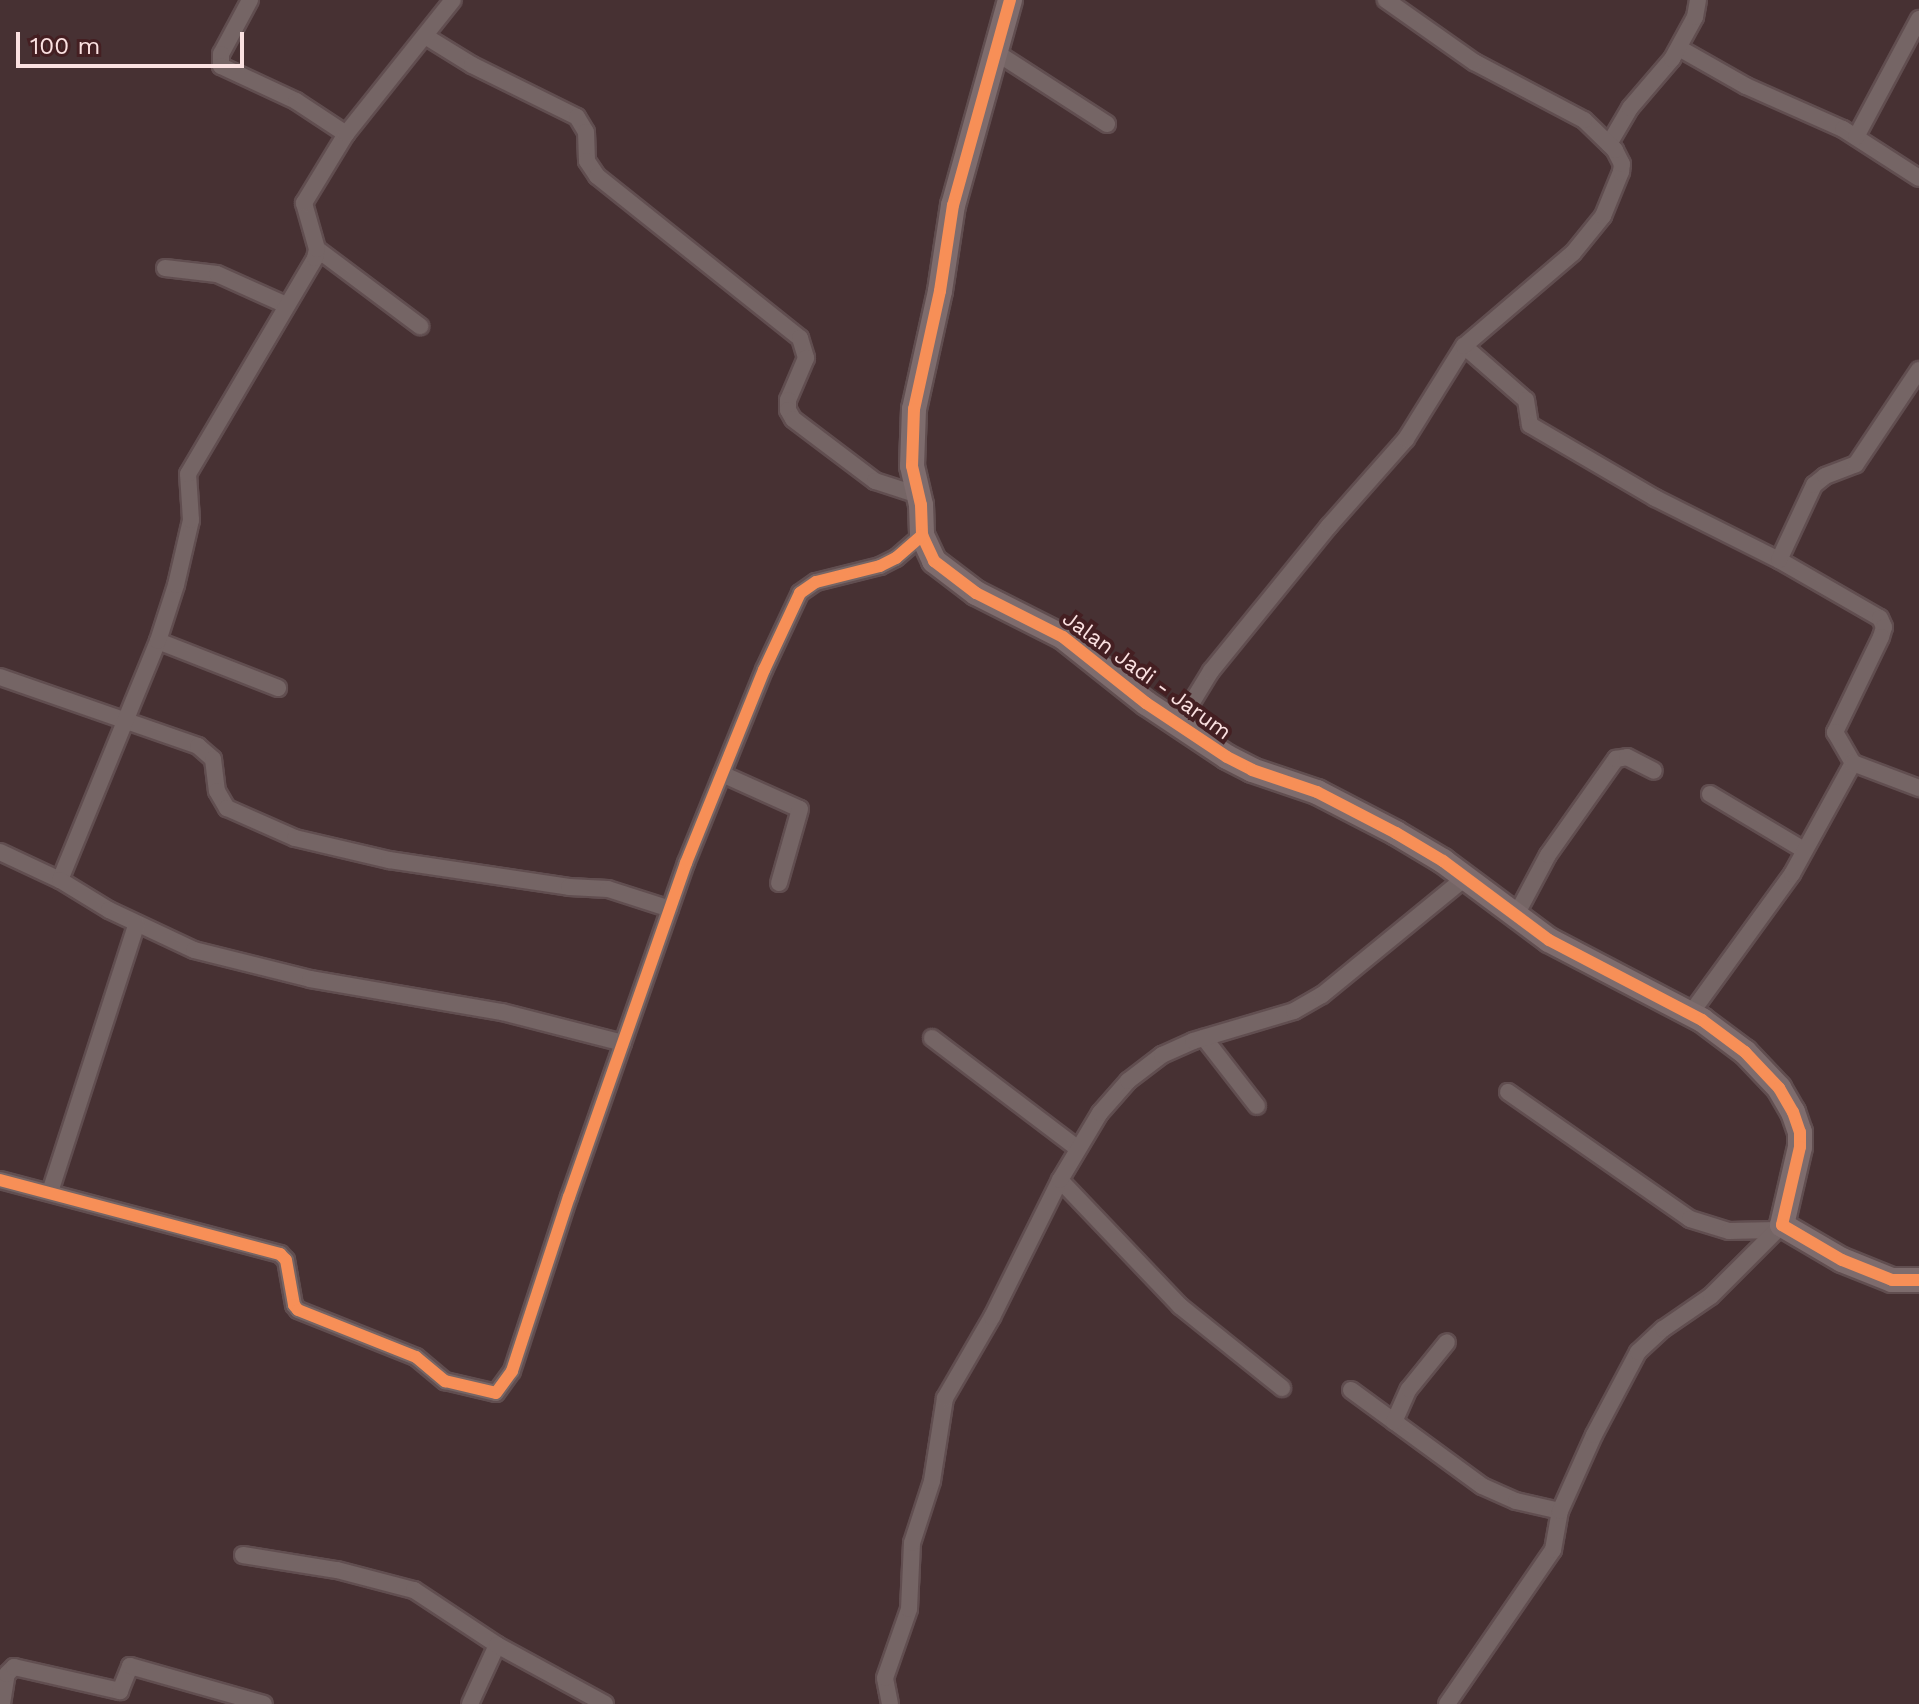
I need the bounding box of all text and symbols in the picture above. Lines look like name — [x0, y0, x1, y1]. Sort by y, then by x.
scale bar — [20, 16, 248, 66]
text: 100 m — [30, 32, 100, 60]
street label: Jalan Jadi - Jarum — [1057, 605, 1237, 745]

